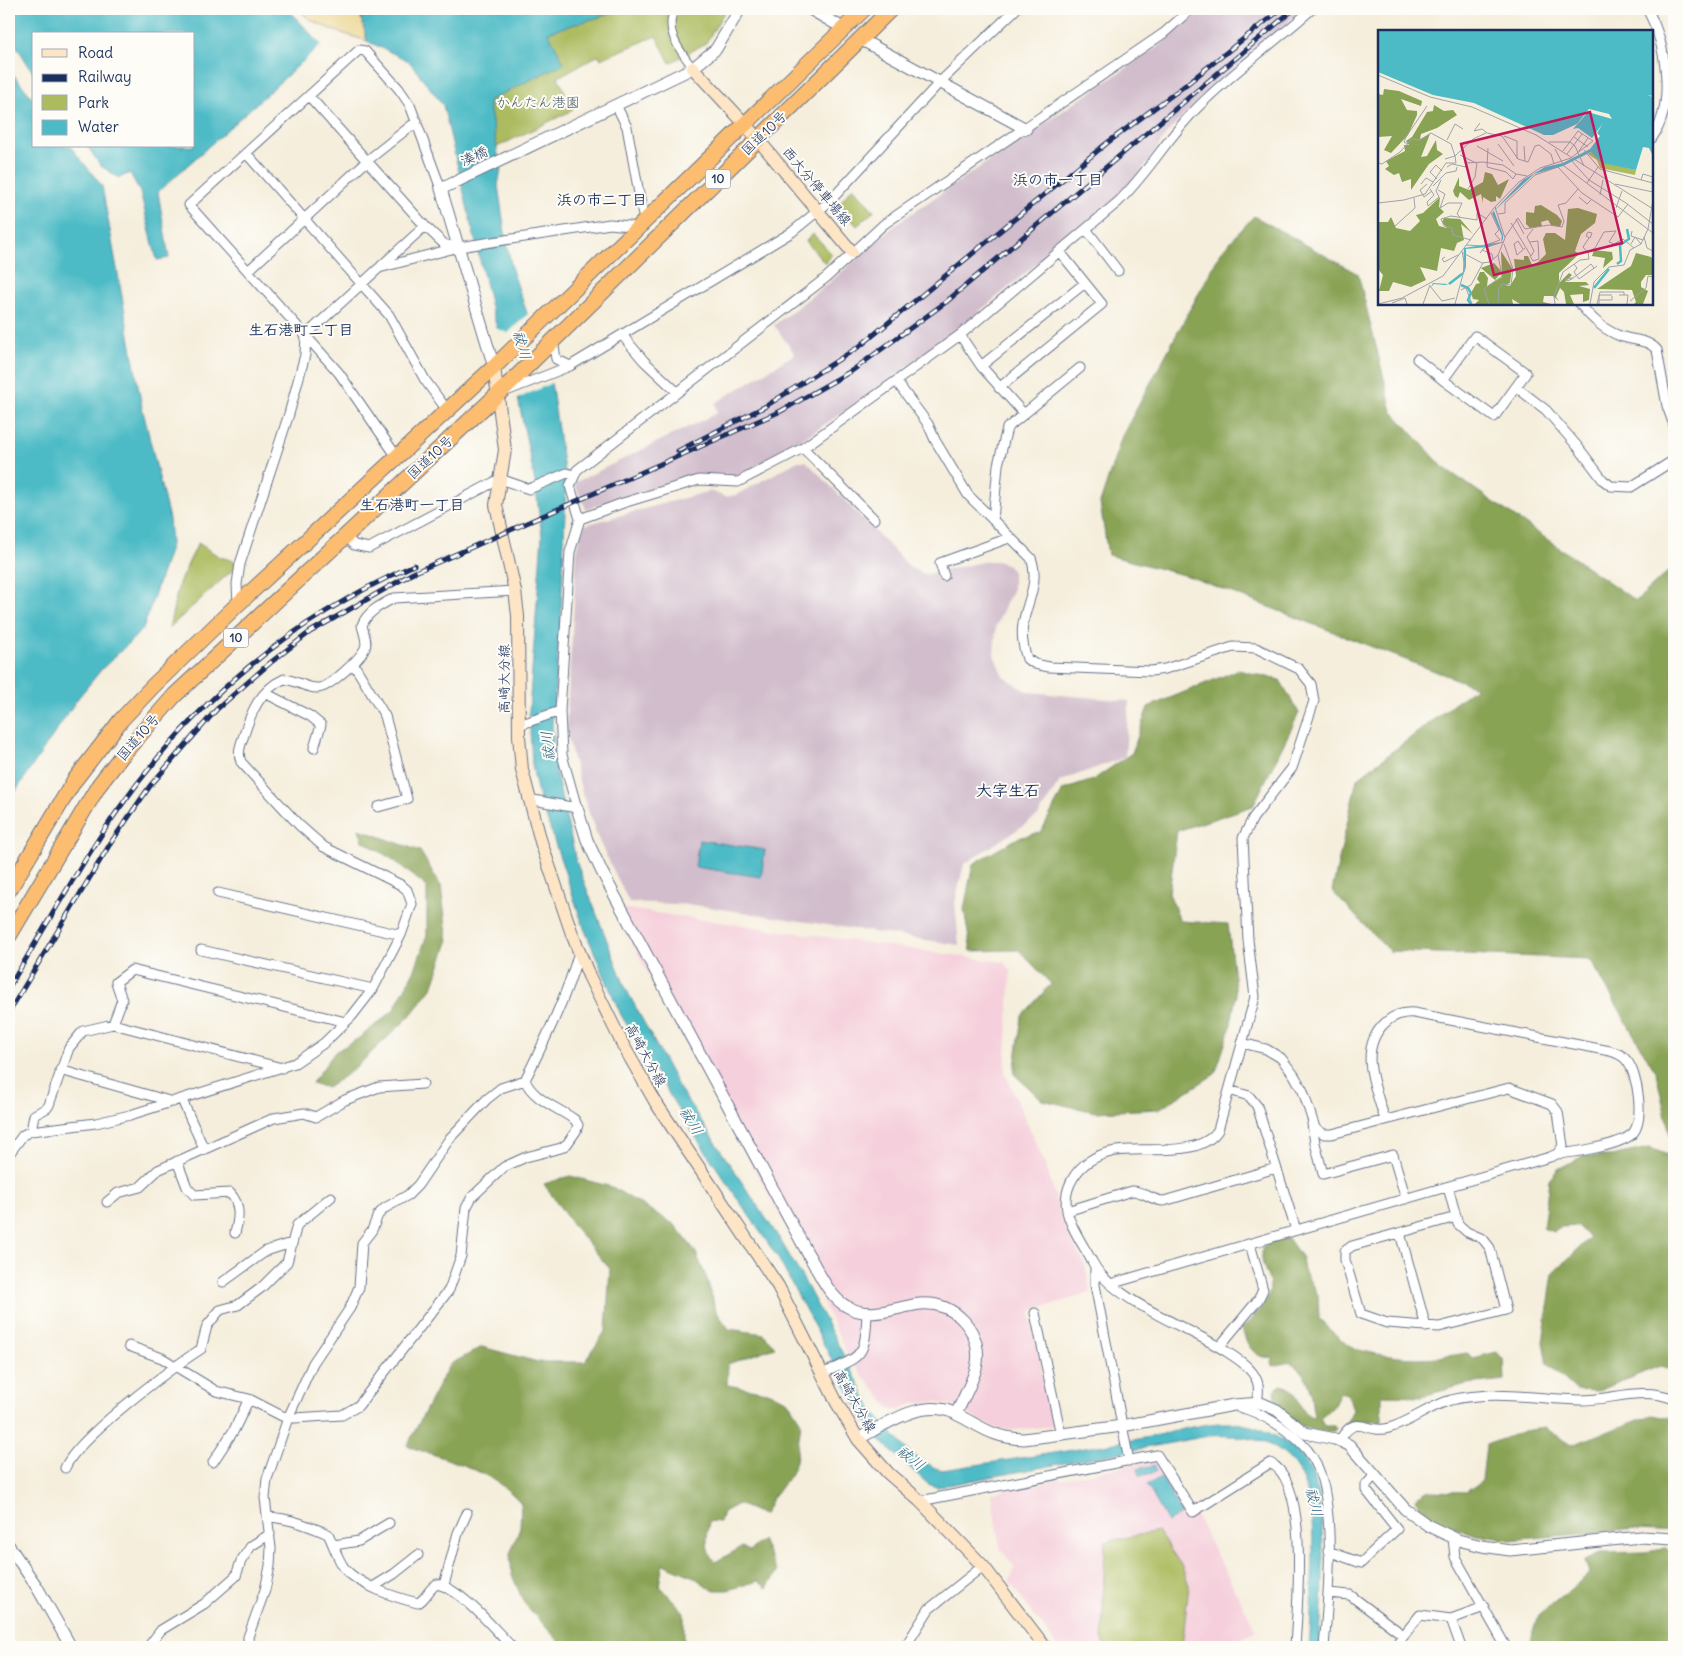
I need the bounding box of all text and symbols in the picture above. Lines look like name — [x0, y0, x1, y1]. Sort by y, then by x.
inset map — [1378, 30, 1653, 305]
legend — [32, 32, 195, 148]
text: Road — [78, 43, 113, 62]
text: Railway — [78, 67, 132, 86]
text: Park — [78, 93, 109, 112]
park label: かんたん港園 — [496, 93, 580, 111]
street label: 国道10号 — [737, 107, 791, 159]
text: Water — [78, 117, 119, 136]
street label: 湊橋 — [458, 142, 490, 170]
street label: 西大分停車場線 — [779, 143, 855, 229]
road number: 10 — [706, 170, 730, 188]
district label: 浜の市一丁目 — [1013, 170, 1103, 189]
district label: 浜の市二丁目 — [557, 190, 647, 209]
district label: 生石港町二丁目 — [248, 320, 354, 339]
water label: 祓川 — [509, 328, 536, 362]
street label: 国道10号 — [403, 431, 457, 483]
district label: 生石港町一丁目 — [359, 495, 465, 514]
road number: 10 — [224, 628, 248, 648]
street label: 高崎大分線 — [495, 644, 513, 714]
street label: 国道10号 — [113, 710, 163, 764]
water label: 祓川 — [536, 730, 559, 762]
district label: 大字生石 — [976, 780, 1040, 800]
street label: 高崎大分線 — [621, 1020, 671, 1090]
water label: 祓川 — [676, 1103, 707, 1138]
street label: 高崎大分線 — [830, 1366, 880, 1436]
water label: 祓川 — [894, 1441, 929, 1474]
water label: 祓川 — [1302, 1485, 1327, 1519]

